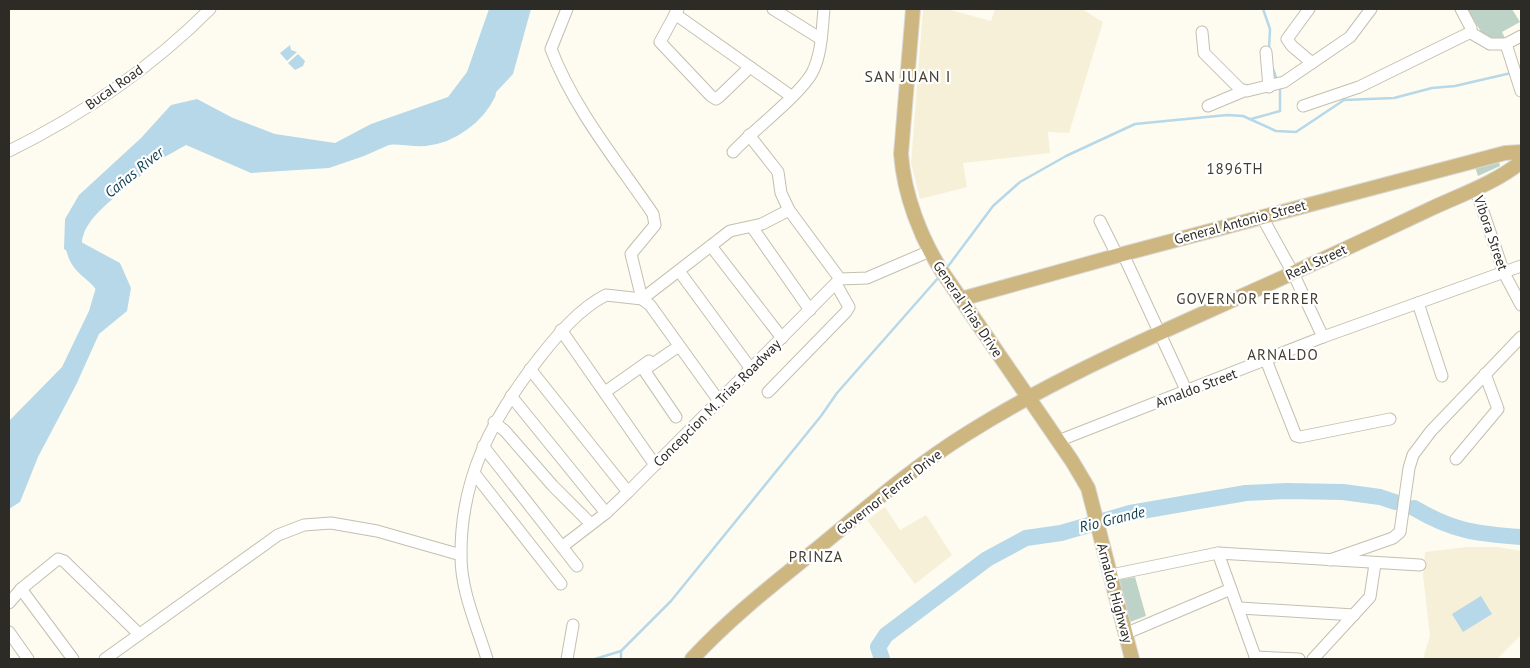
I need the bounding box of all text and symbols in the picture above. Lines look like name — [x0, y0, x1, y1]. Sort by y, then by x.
street label: Bucal Road — [82, 61, 146, 113]
district label: SAN JUAN I — [864, 66, 952, 86]
water label: Cañas River — [101, 142, 168, 202]
district label: 1896TH — [1206, 159, 1264, 178]
street label: Vibora Street — [1469, 192, 1512, 273]
street label: General Antonio Street — [1172, 196, 1308, 248]
street label: Real Street — [1283, 240, 1350, 284]
street label: General Trias Drive — [929, 257, 1007, 361]
district label: GOVERNOR FERRER — [1176, 289, 1320, 308]
street label: Concepcion M. Trias Roadway — [649, 335, 785, 471]
district label: ARNALDO — [1247, 345, 1319, 364]
street label: Arnaldo Street — [1153, 364, 1240, 412]
street label: Governor Ferrer Drive — [833, 445, 945, 539]
water label: Rio Grande — [1077, 502, 1147, 536]
street label: Arnaldo Highway — [1093, 541, 1137, 645]
district label: PRINZA — [789, 547, 843, 566]

